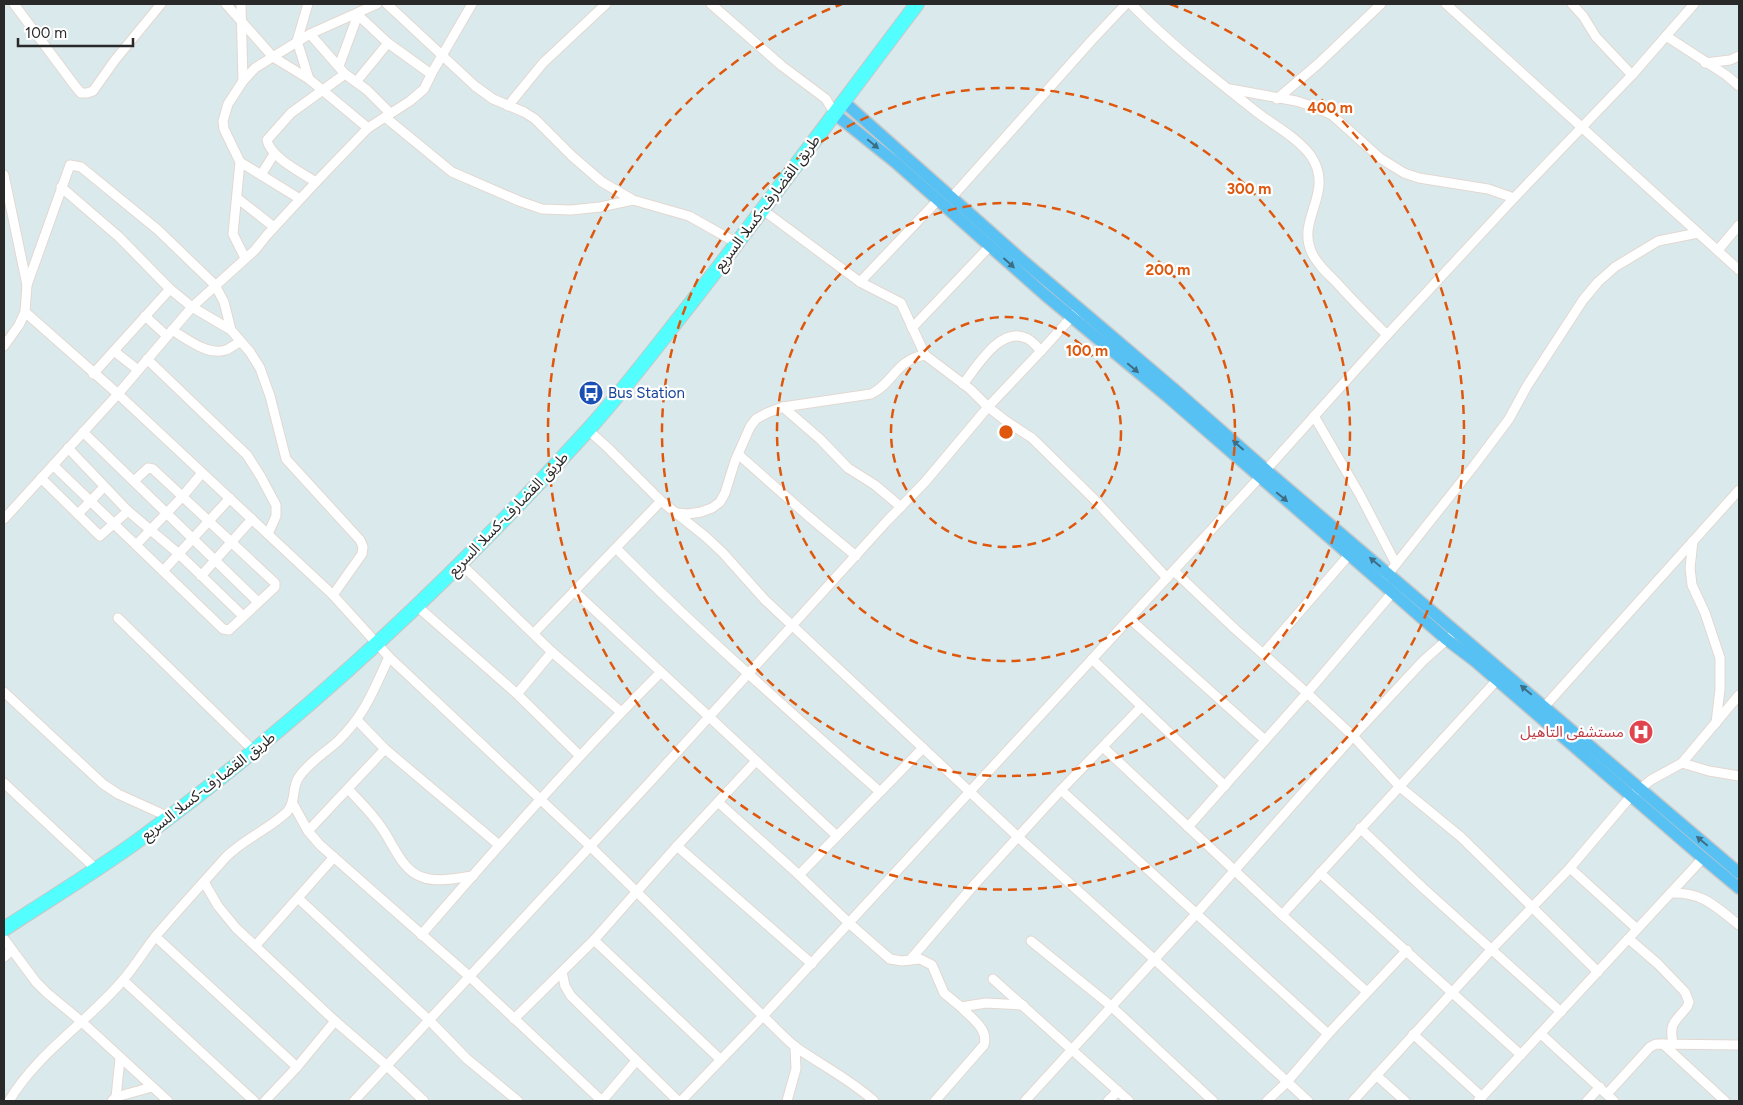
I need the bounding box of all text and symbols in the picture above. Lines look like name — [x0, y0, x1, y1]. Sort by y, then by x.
scale bar — [18, 15, 132, 47]
text: 100 m — [25, 24, 67, 42]
text: 400 m — [1307, 99, 1353, 117]
street label: طريق القضارف-كسلا السريع — [710, 132, 826, 276]
one-way arrow — [867, 139, 880, 150]
text: 300 m — [1227, 180, 1271, 198]
one-way arrow — [1002, 257, 1014, 269]
text: 200 m — [1146, 261, 1190, 279]
text: 100 m — [1066, 342, 1108, 360]
one-way arrow — [1126, 362, 1139, 373]
bus stop icon: Bus Station — [578, 380, 604, 406]
place label: Bus Station — [608, 384, 685, 402]
centre of rings — [997, 423, 1015, 441]
one-way arrow — [1231, 440, 1244, 451]
street label: طريق القضارف-كسلا السريع — [444, 448, 574, 582]
one-way arrow — [1276, 491, 1289, 502]
one-way arrow — [1368, 557, 1381, 568]
one-way arrow — [1519, 684, 1532, 695]
hospital icon: مستشفى التاهيل — [1628, 719, 1654, 745]
place label: مستشفى التاهيل — [1520, 723, 1624, 741]
street label: طريق القضارف-كسلا السريع — [137, 728, 281, 846]
one-way arrow — [1696, 836, 1709, 847]

